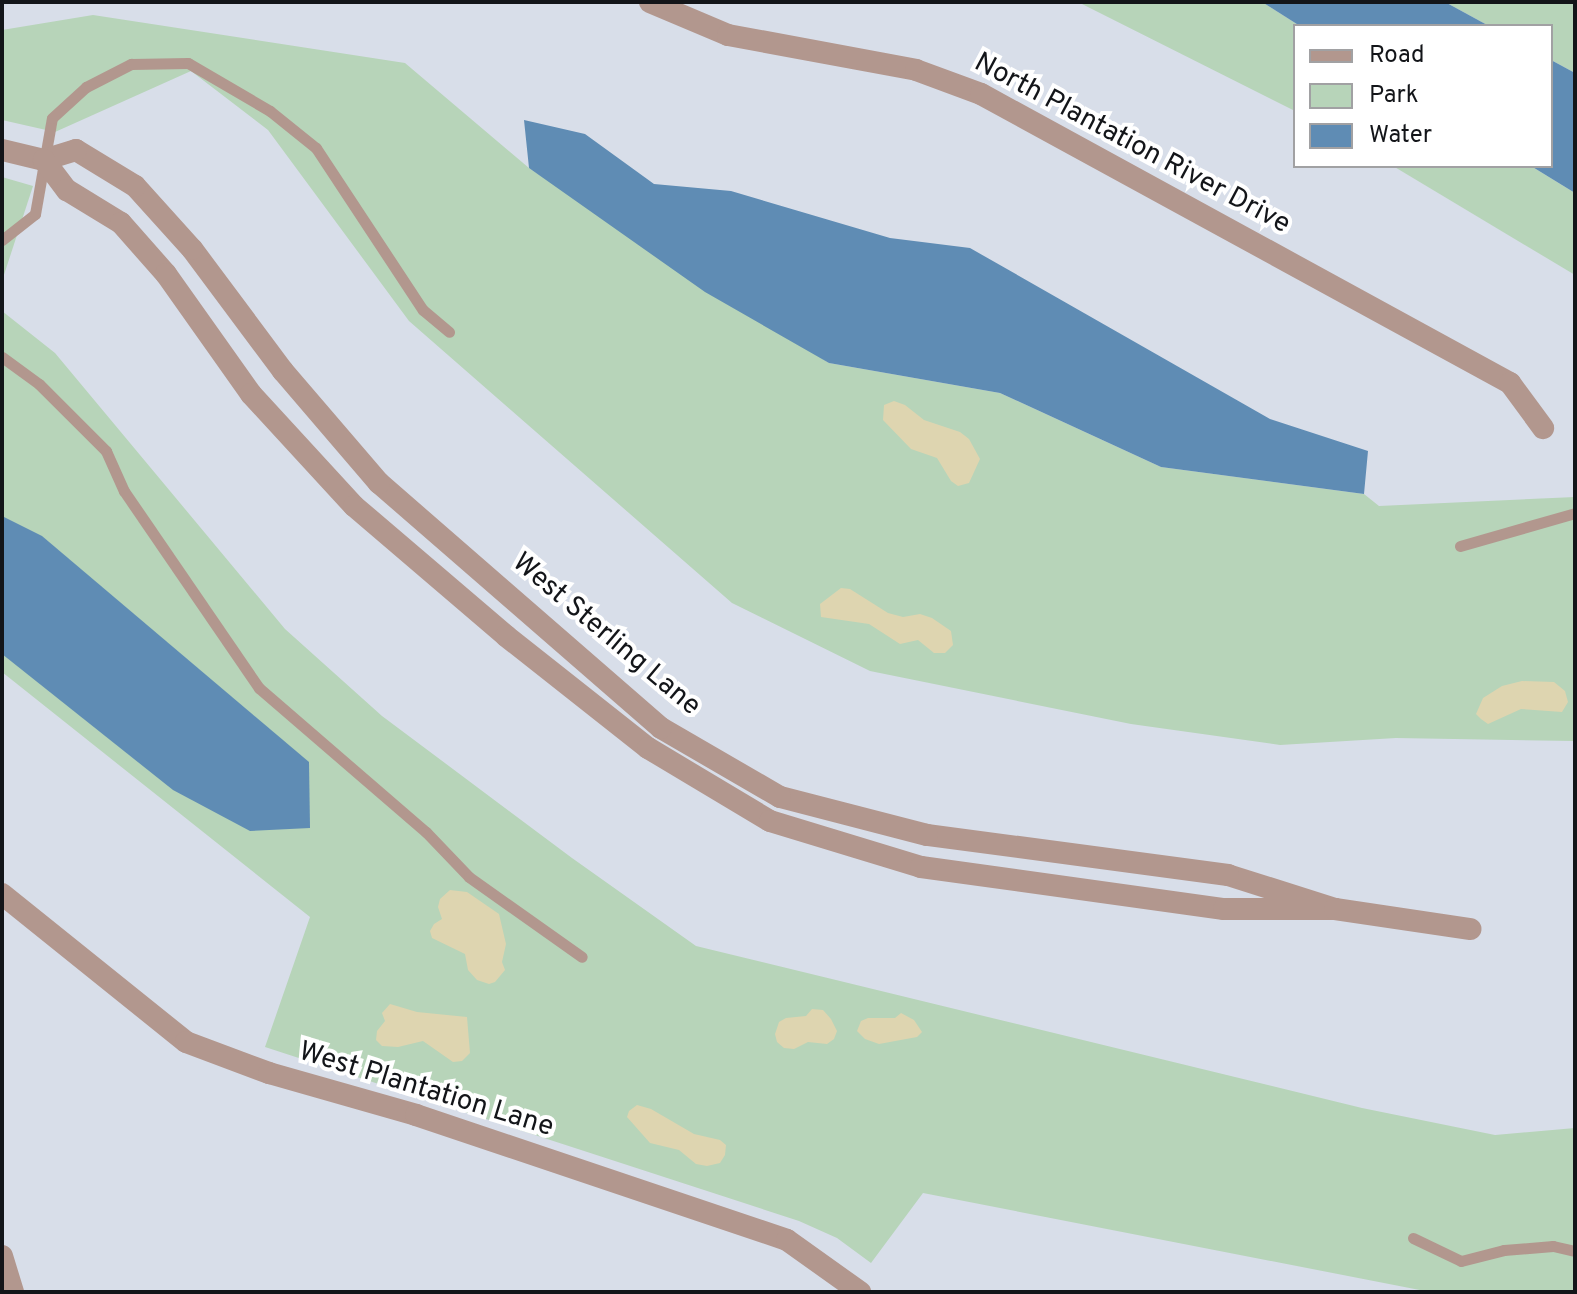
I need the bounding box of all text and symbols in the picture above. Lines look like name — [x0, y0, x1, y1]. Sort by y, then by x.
legend — [1293, 24, 1553, 168]
text: Road — [1369, 41, 1425, 71]
street label: North Plantation River Drive — [968, 46, 1296, 242]
text: Park — [1369, 81, 1419, 111]
text: Water — [1369, 121, 1432, 151]
street label: West Sterling Lane — [505, 546, 707, 724]
street label: West Plantation Lane — [295, 1035, 557, 1145]

